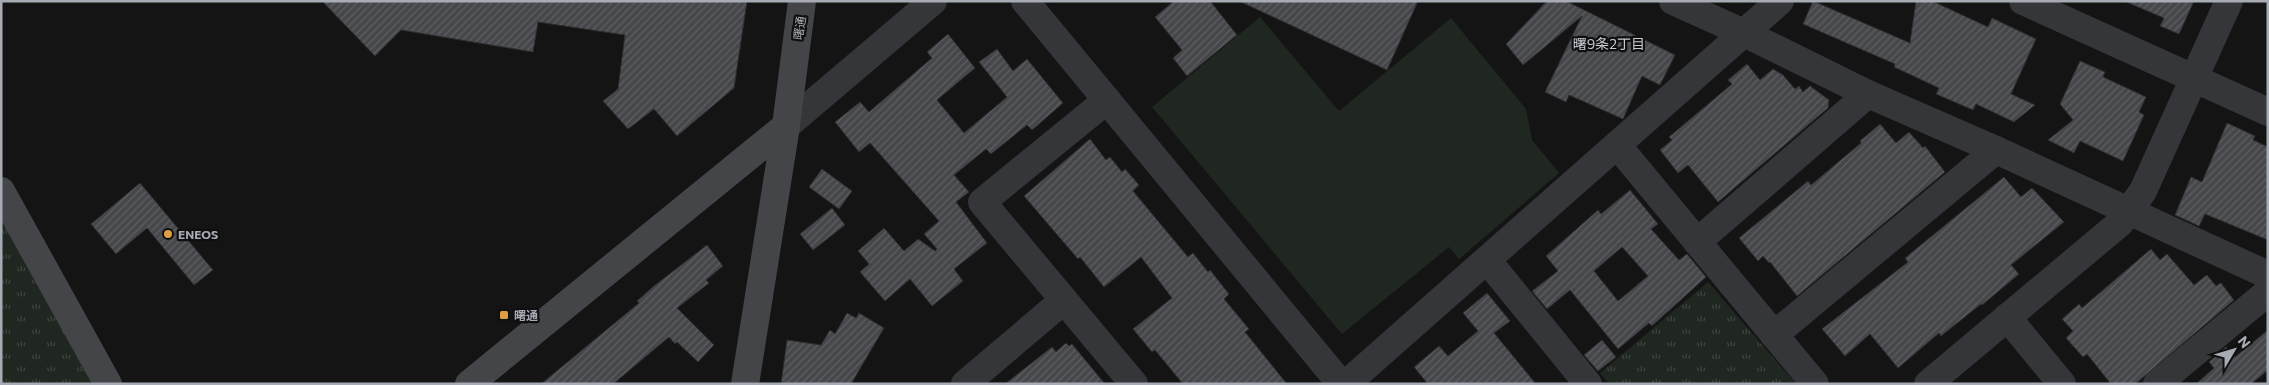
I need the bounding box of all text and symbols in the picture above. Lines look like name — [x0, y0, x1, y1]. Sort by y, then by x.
street label: 曙通 — [790, 15, 808, 41]
district label: 曙9条2丁目 — [1573, 35, 1645, 52]
place label: ENEOS — [178, 227, 218, 241]
marker: ENEOS — [162, 228, 174, 240]
place label: 曙通 — [514, 308, 538, 322]
marker: 曙通 — [498, 309, 510, 321]
north arrow — [2209, 325, 2259, 375]
text: N — [2235, 332, 2255, 351]

